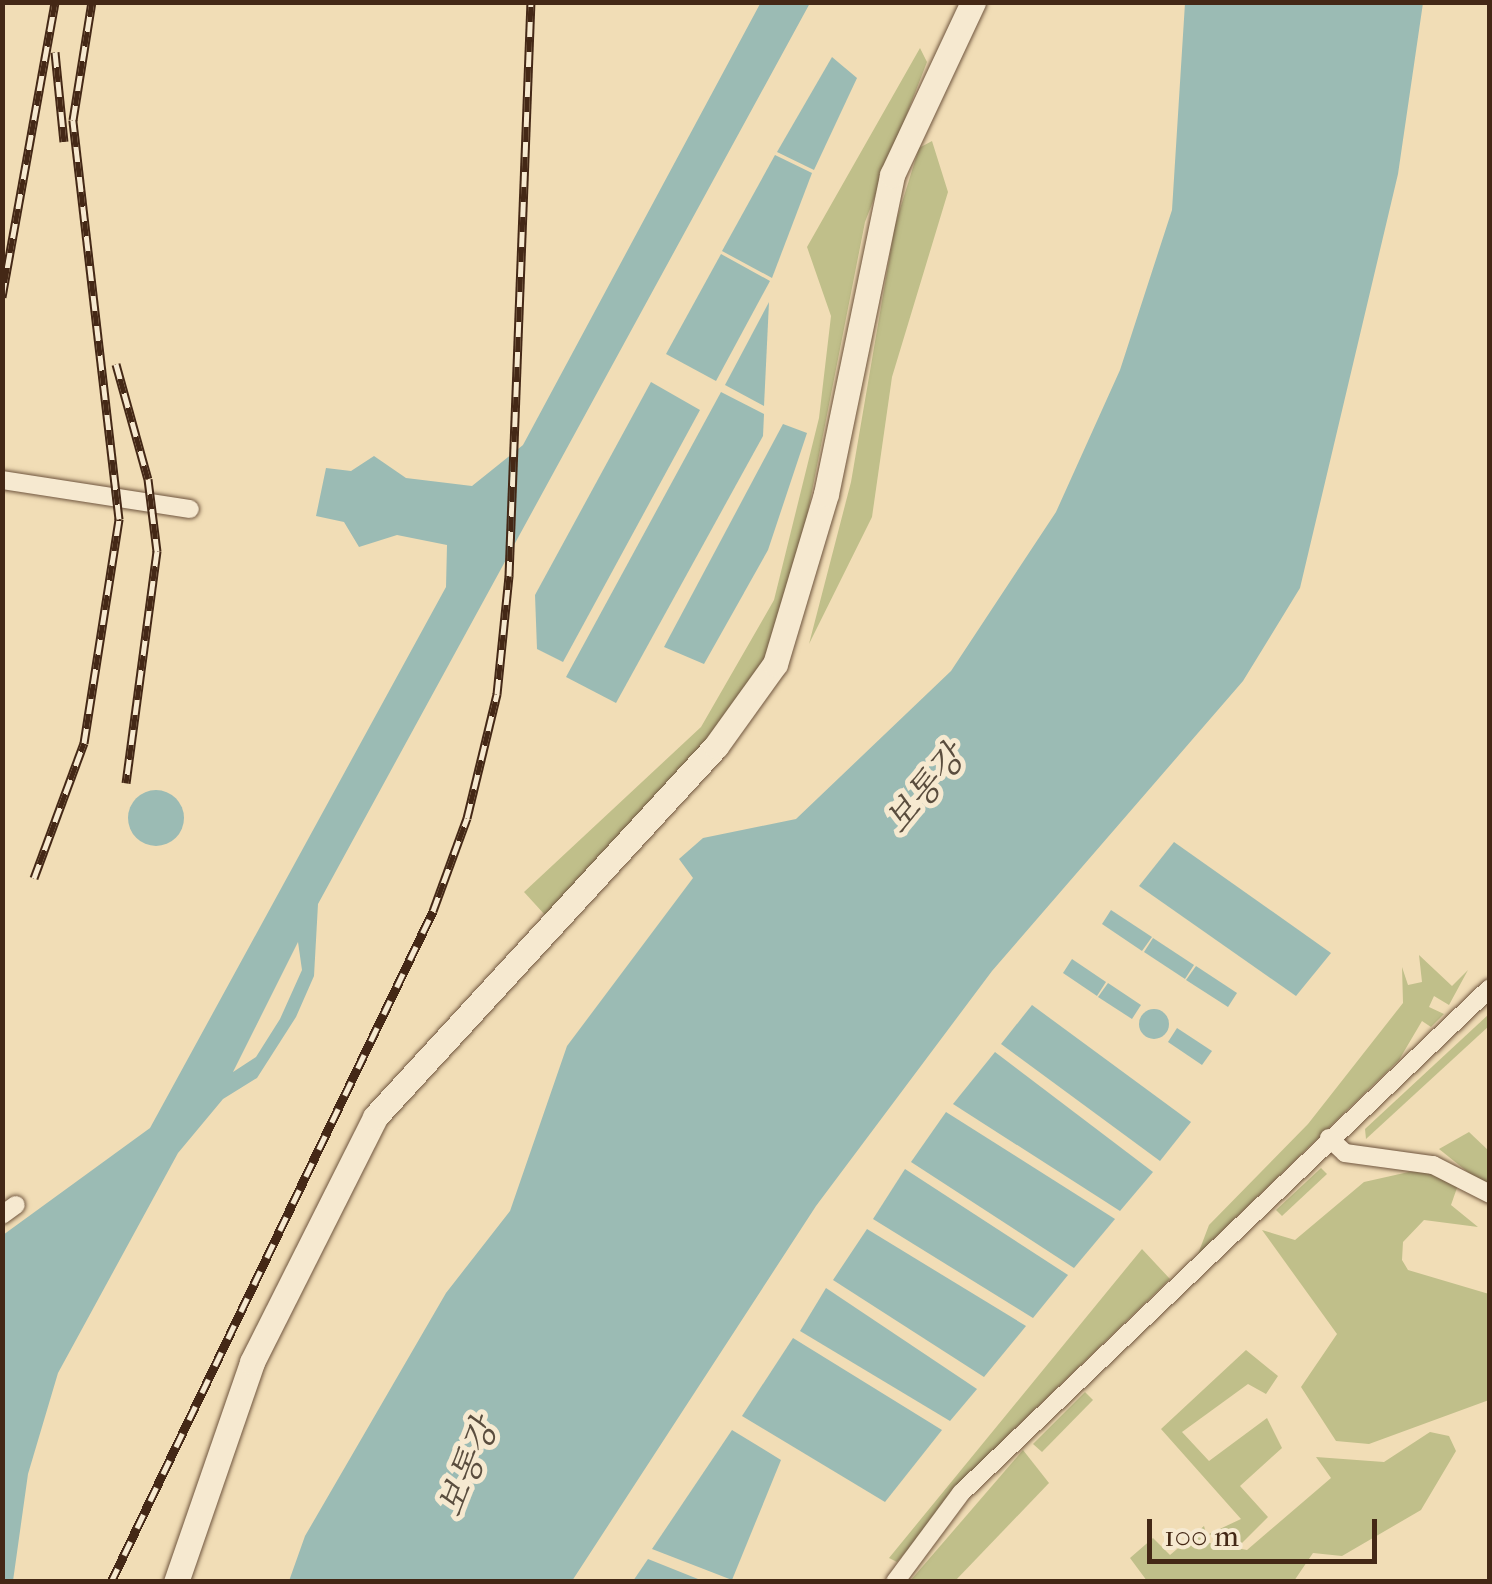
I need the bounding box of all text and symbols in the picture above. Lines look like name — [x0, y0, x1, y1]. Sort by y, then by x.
water label: 보통강 — [876, 738, 974, 842]
water label: 보통강 — [430, 1413, 506, 1523]
scale bar — [1152, 1499, 1382, 1561]
text: 100 m — [1164, 1519, 1239, 1554]

